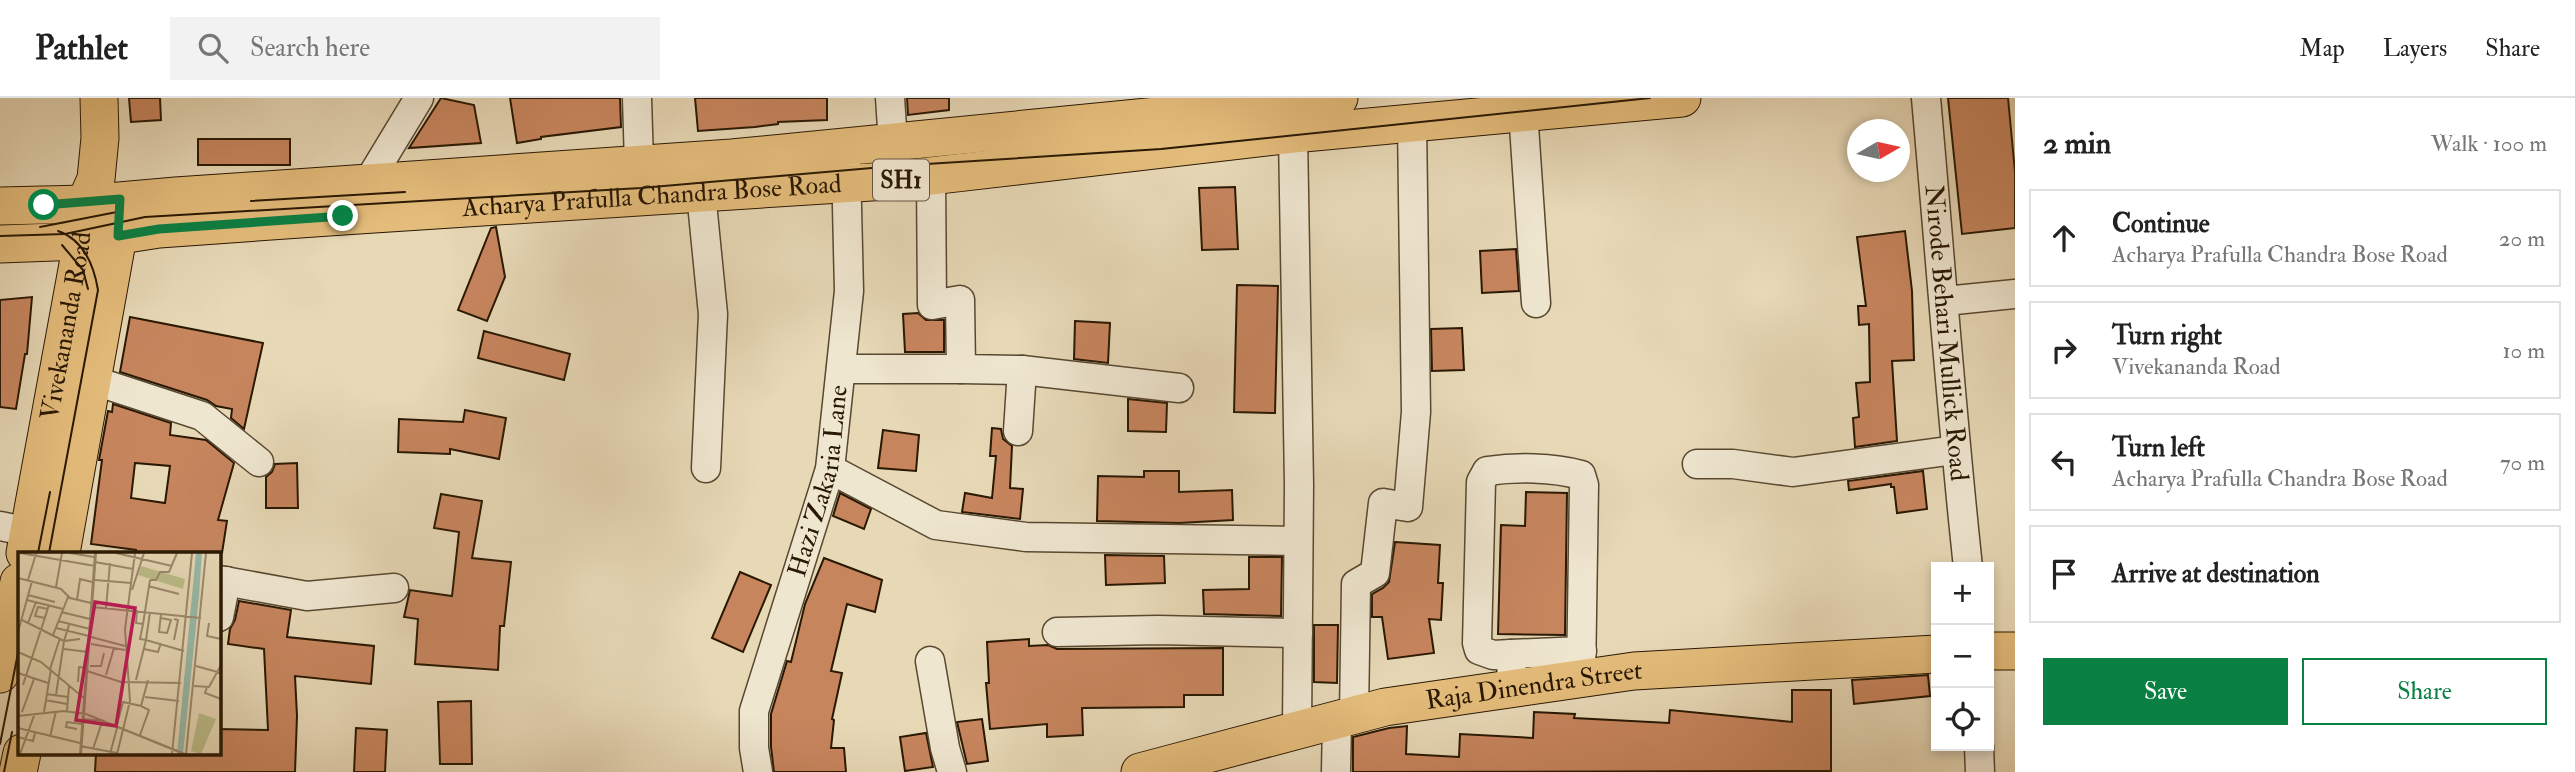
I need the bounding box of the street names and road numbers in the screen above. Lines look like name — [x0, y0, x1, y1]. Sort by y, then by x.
road number: SH1 — [873, 159, 929, 200]
street label: Acharya Prafulla Chandra Bose Road — [460, 168, 843, 224]
street label: Nirode Behari Mullick Road — [1918, 184, 1975, 483]
street label: Vivekananda Road — [34, 230, 98, 422]
street label: Hazi Zakaria Lane — [781, 383, 855, 581]
street label: Raja Dinendra Street — [1423, 655, 1643, 717]

